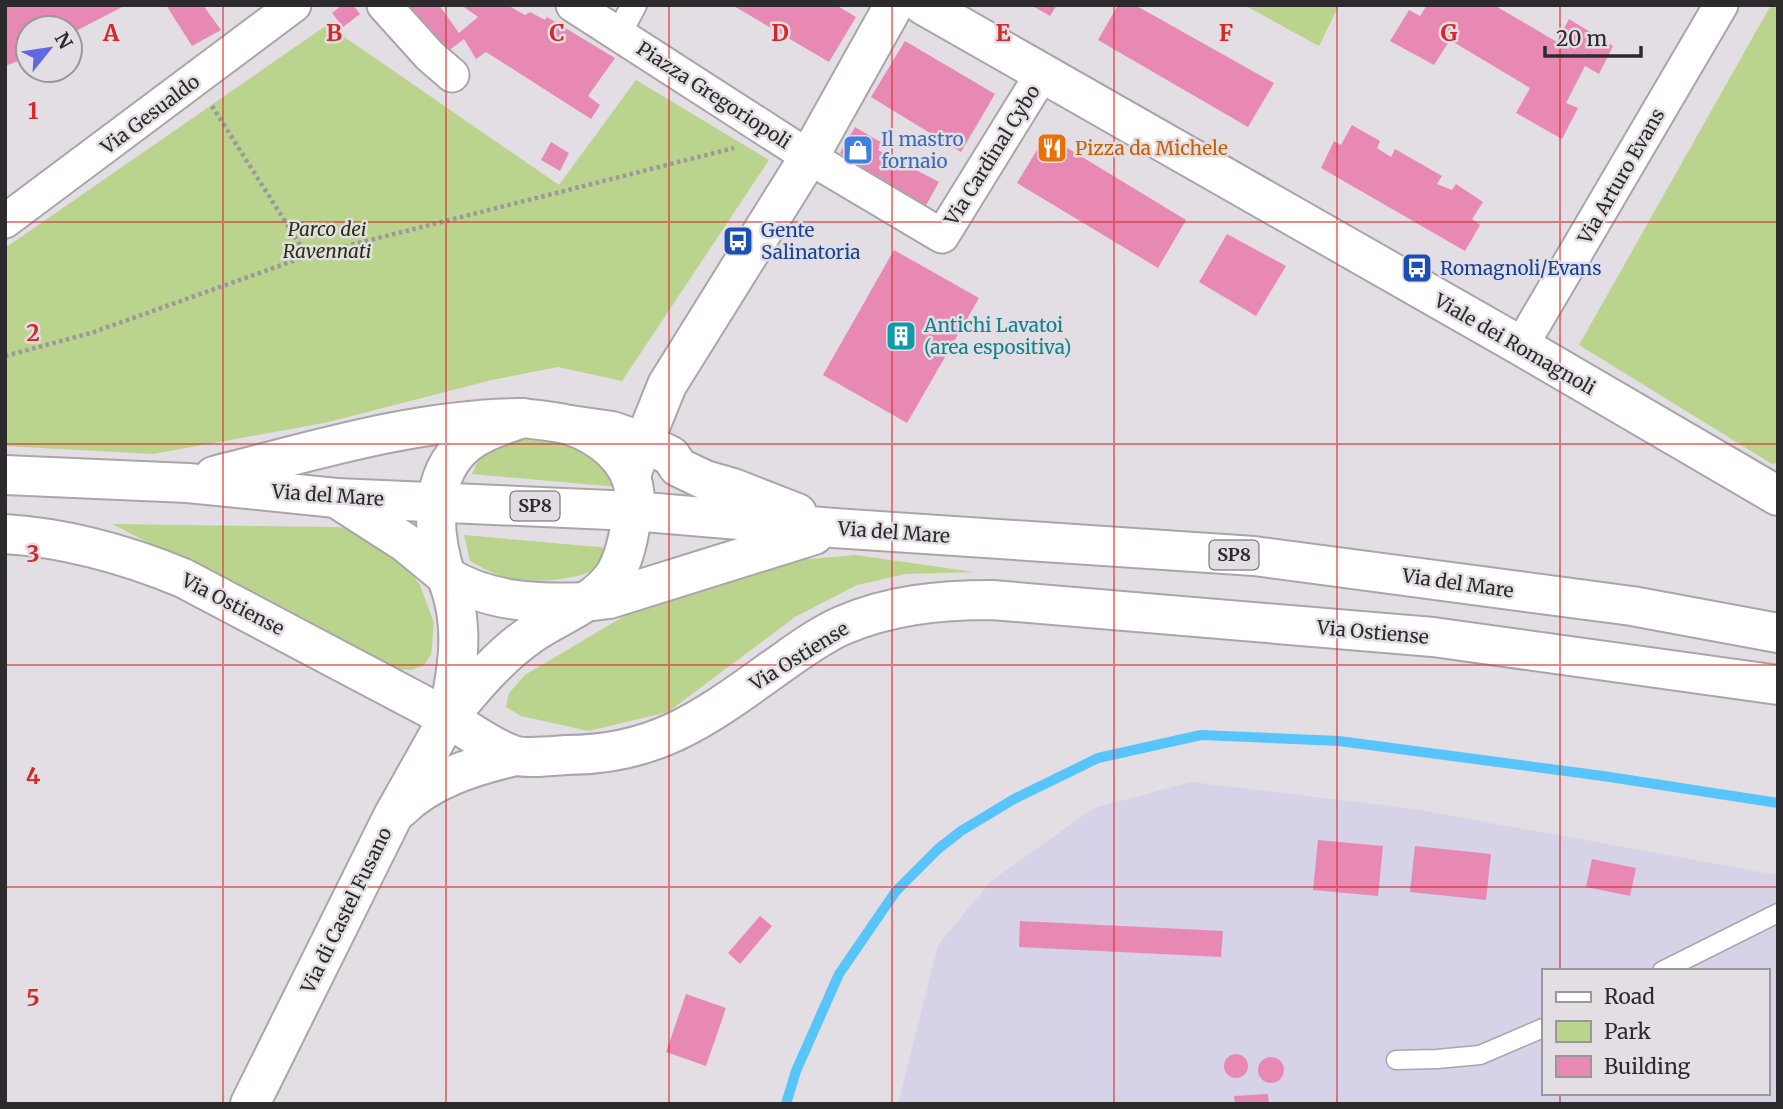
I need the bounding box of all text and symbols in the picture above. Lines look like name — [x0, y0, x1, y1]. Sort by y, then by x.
north arrow — [14, 14, 84, 84]
scale bar — [1545, 14, 1641, 58]
text: A — [102, 18, 120, 47]
text: B — [326, 18, 342, 47]
text: C — [549, 18, 565, 47]
text: D — [771, 18, 789, 47]
text: E — [995, 18, 1011, 47]
text: F — [1219, 18, 1233, 47]
text: G — [1441, 18, 1458, 47]
text: 20 m — [1556, 25, 1608, 52]
text: N — [50, 28, 78, 53]
street label: Piazza Gregoriopoli — [632, 36, 796, 154]
street label: Via Gesualdo — [95, 69, 204, 160]
street label: Via Cardinal Cybo — [939, 80, 1045, 230]
text: 1 — [28, 96, 39, 125]
street label: Via Arturo Evans — [1572, 104, 1670, 249]
place label: Il mastro fornaio — [881, 127, 964, 173]
restaurant icon: Pizza da Michele — [1035, 131, 1069, 165]
shop icon: Il mastro fornaio — [841, 133, 875, 167]
place label: Pizza da Michele — [1075, 136, 1228, 160]
park label: Parco dei Ravennati — [283, 217, 371, 263]
place label: Gente Salinatoria — [761, 218, 861, 264]
bus stop icon: Gente Salinatoria — [721, 224, 755, 258]
bus stop icon: Romagnoli/Evans — [1400, 251, 1434, 285]
place label: Romagnoli/Evans — [1440, 256, 1602, 280]
street label: Viale dei Romagnoli — [1429, 288, 1600, 400]
place label: Antichi Lavatoi (area espositiva) — [923, 313, 1071, 359]
text: 2 — [26, 318, 40, 347]
building icon: Antichi Lavatoi (area espositiva) — [884, 319, 918, 353]
street label: Via del Mare — [270, 479, 385, 511]
road number: SP8 — [510, 492, 560, 520]
street label: Via del Mare — [836, 516, 951, 548]
text: 3 — [26, 539, 40, 568]
road number: SP8 — [1210, 540, 1258, 570]
street label: Via del Mare — [1400, 563, 1515, 603]
street label: Via Ostiense — [177, 567, 288, 640]
street label: Via Ostiense — [1315, 615, 1430, 649]
street label: Via Ostiense — [744, 616, 853, 696]
text: 4 — [26, 761, 41, 790]
street label: Via di Castel Fusano — [295, 823, 397, 998]
legend — [1542, 969, 1769, 1095]
text: 5 — [26, 983, 40, 1012]
text: Road — [1604, 983, 1655, 1010]
text: Park — [1604, 1018, 1651, 1045]
text: Building — [1604, 1053, 1691, 1080]

